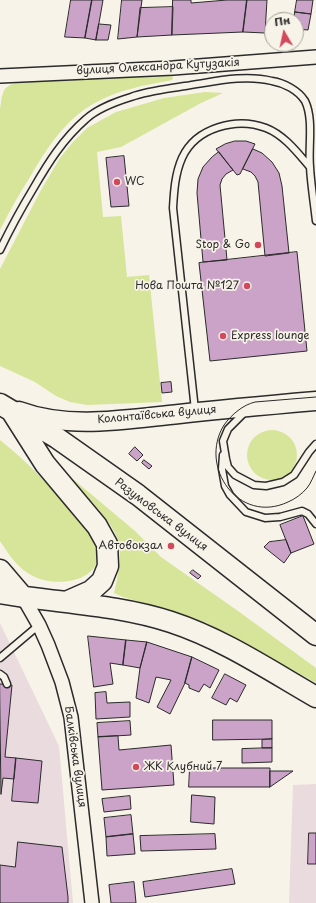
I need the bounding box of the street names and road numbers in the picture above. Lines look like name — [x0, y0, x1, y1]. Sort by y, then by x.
street label: вулиця Олександра Кутузакія — [76, 56, 240, 78]
street label: Колонтаївська вулиця — [97, 403, 217, 427]
street label: Разумовська вулиця — [112, 476, 210, 554]
street label: Балківська вулиця — [61, 706, 89, 808]

